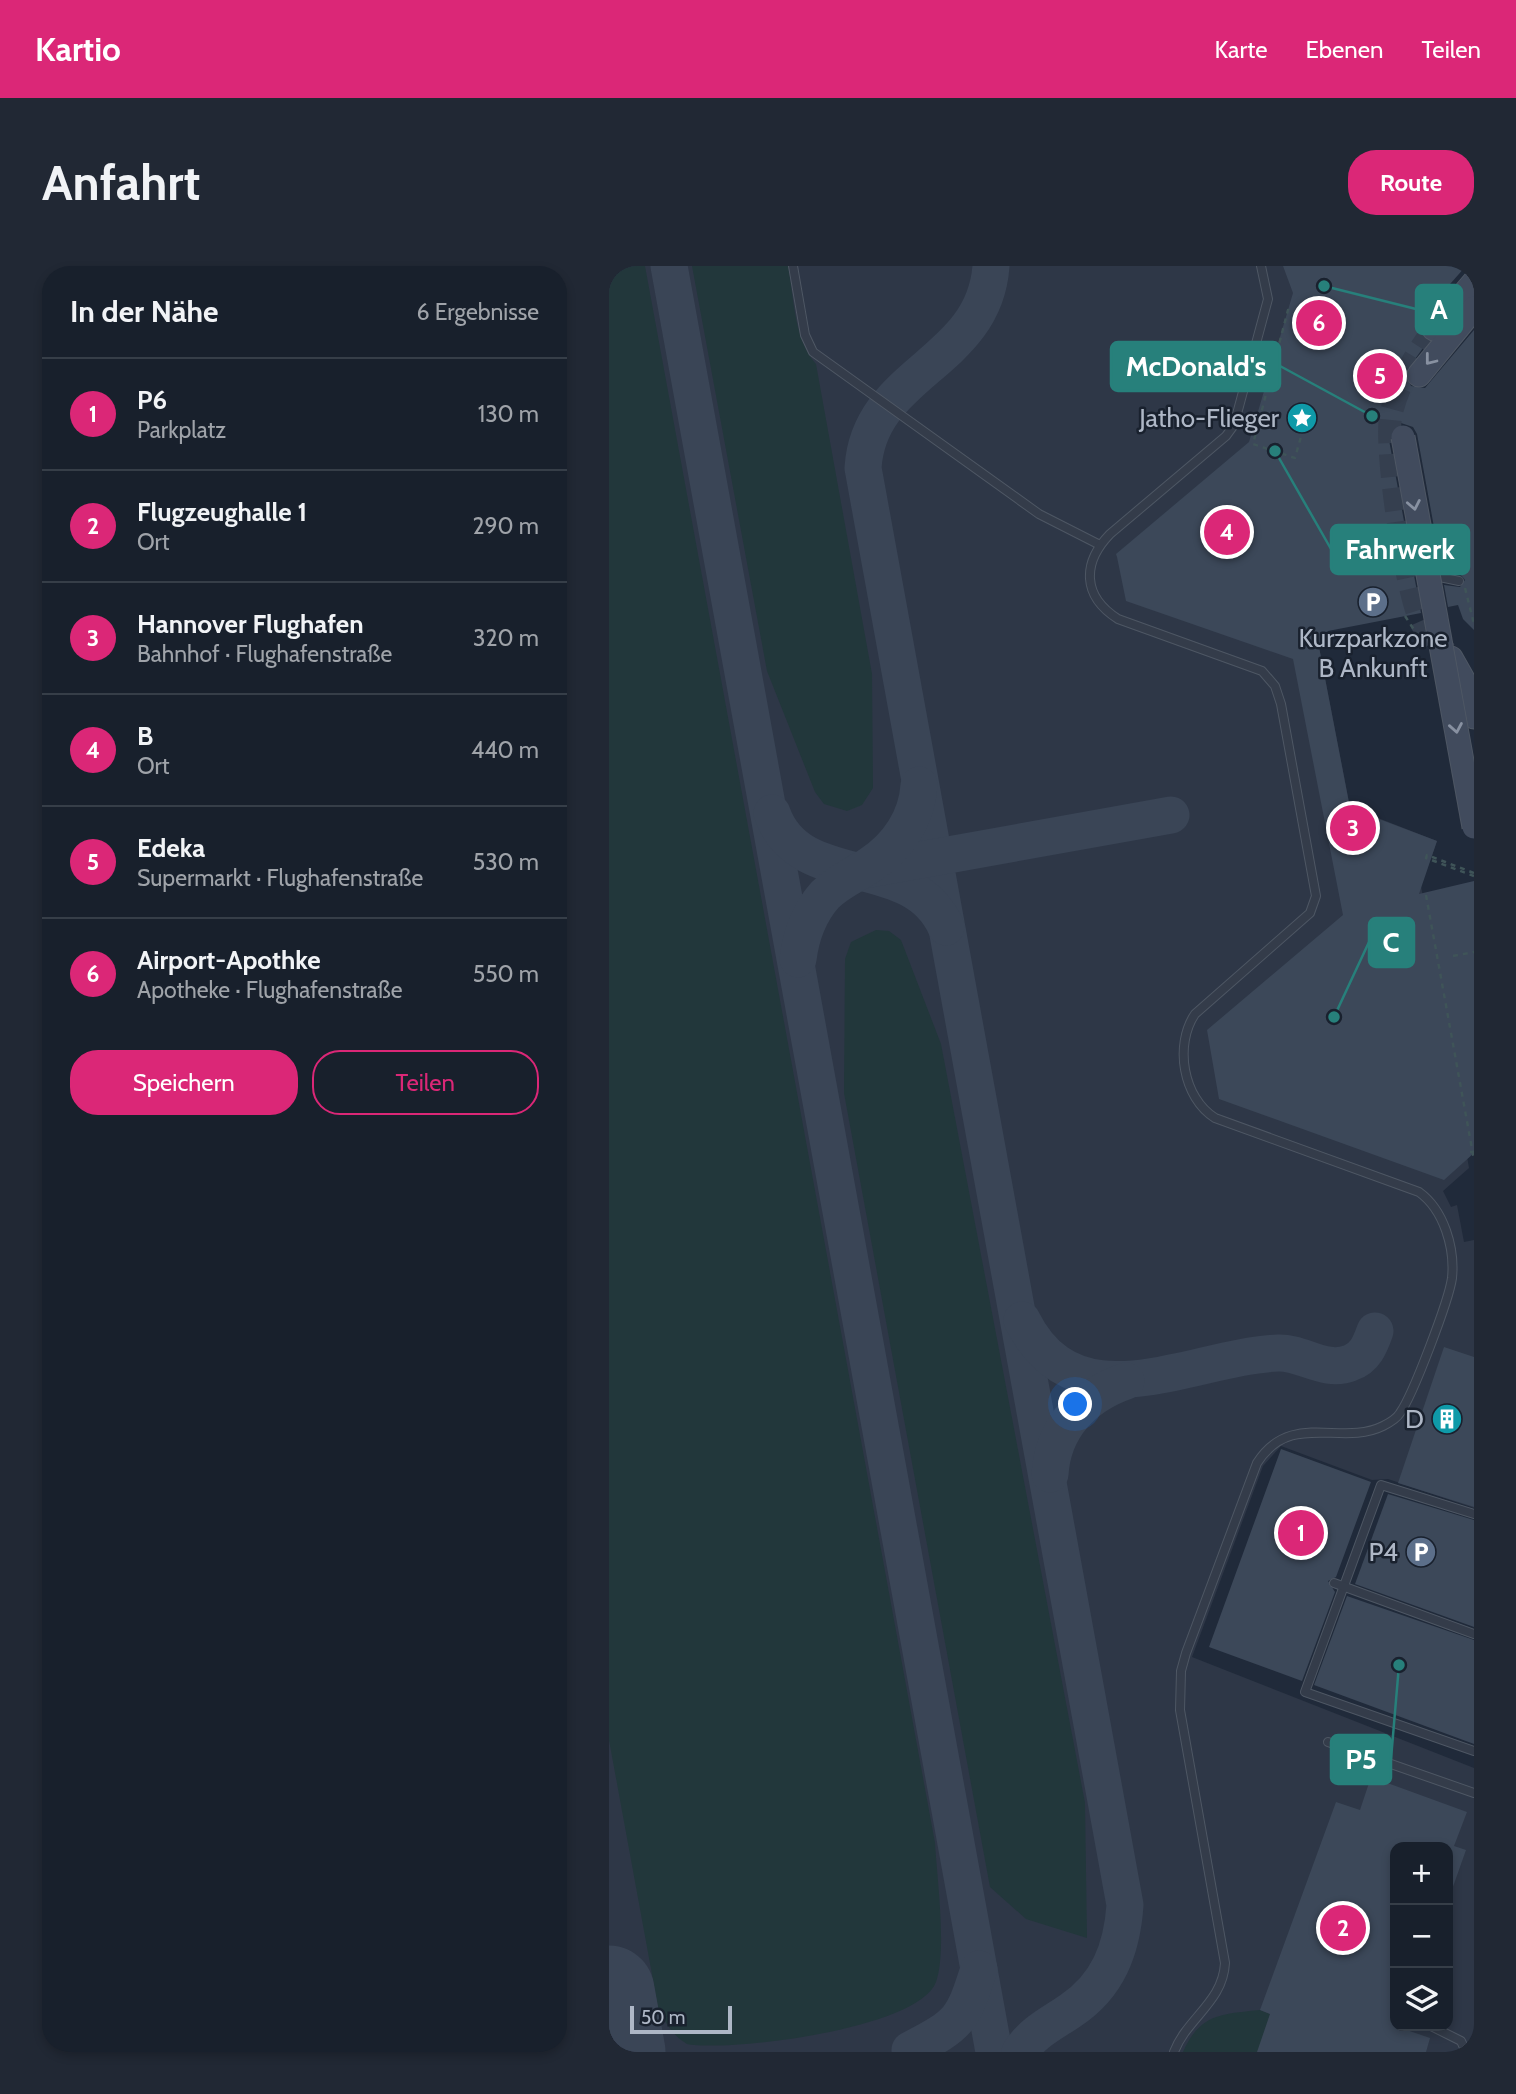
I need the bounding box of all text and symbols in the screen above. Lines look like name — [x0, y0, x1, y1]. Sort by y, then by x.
text: Kartio — [35, 29, 121, 69]
text: Karte — [1214, 35, 1267, 64]
text: Ebenen — [1305, 35, 1383, 64]
text: Teilen — [1421, 35, 1481, 64]
button: Route — [1348, 150, 1474, 215]
text: Anfahrt — [42, 153, 200, 212]
callout: A — [1416, 285, 1462, 334]
text: A — [1430, 292, 1448, 326]
text: In der Nähe — [70, 293, 219, 330]
pin: 6 — [1296, 297, 1342, 349]
text: 6 Ergebnisse — [417, 298, 539, 326]
callout: McDonald's — [1111, 342, 1280, 391]
text: McDonald's — [1126, 349, 1267, 383]
pin: 5 — [1357, 350, 1403, 402]
one-way arrow — [1426, 352, 1439, 364]
text: P6 — [137, 384, 167, 416]
text: 1 — [89, 400, 97, 428]
text: 130 m — [478, 400, 539, 428]
place icon: Jatho-Flieger — [1285, 401, 1319, 435]
place label: Jatho-Flieger — [1138, 402, 1280, 434]
text: Parkplatz — [137, 416, 226, 444]
text: Flugzeughalle 1 — [137, 496, 307, 528]
one-way arrow — [1406, 499, 1421, 511]
pin: 4 — [1204, 506, 1250, 558]
text: 2 — [87, 512, 99, 540]
text: 290 m — [472, 512, 539, 540]
callout: Fahrwerk — [1331, 525, 1469, 574]
text: Ort — [137, 528, 170, 556]
text: Fahrwerk — [1345, 532, 1455, 566]
parking icon: Kurzparkzone B Ankunft — [1356, 585, 1390, 619]
text: Hannover Flughafen — [137, 608, 364, 640]
place label: Kurzparkzone B Ankunft — [1298, 622, 1448, 684]
text: 3 — [87, 624, 99, 652]
text: 320 m — [473, 624, 539, 652]
text: Bahnhof · Flughafenstraße — [137, 640, 392, 668]
text: B — [137, 720, 153, 752]
one-way arrow — [1448, 722, 1463, 734]
text: 4 — [86, 736, 100, 764]
text: 440 m — [471, 736, 539, 764]
text: Ort — [137, 752, 170, 780]
pin: 3 — [1330, 802, 1376, 854]
text: Edeka — [137, 832, 205, 864]
text: 5 — [87, 848, 99, 876]
text: 530 m — [473, 848, 539, 876]
text: Supermarkt · Flughafenstraße — [137, 864, 423, 892]
callout: C — [1369, 918, 1414, 967]
text: C — [1382, 925, 1400, 959]
text: Airport-Apothke — [137, 944, 321, 976]
text: 6 — [87, 960, 99, 988]
text: 550 m — [473, 960, 539, 988]
text: Apotheke · Flughafenstraße — [137, 976, 403, 1004]
button: Speichern — [70, 1050, 298, 1115]
button: Teilen — [312, 1050, 539, 1115]
your location — [1058, 1387, 1092, 1421]
building icon: D — [1430, 1402, 1464, 1436]
place label: D — [1405, 1403, 1424, 1435]
pin: 1 — [1278, 1507, 1324, 1559]
parking icon: P4 — [1404, 1535, 1438, 1569]
place label: P4 — [1368, 1536, 1398, 1568]
callout: P5 — [1331, 1735, 1391, 1784]
text: P5 — [1345, 1742, 1377, 1776]
map controls — [1390, 1842, 1453, 2031]
button: + — [1390, 1842, 1453, 1905]
pin: 2 — [1320, 1902, 1366, 1954]
button: − — [1390, 1905, 1453, 1968]
button: layers — [1390, 1968, 1453, 2031]
scale bar — [630, 2003, 731, 2035]
text: 50 m — [641, 2006, 685, 2029]

